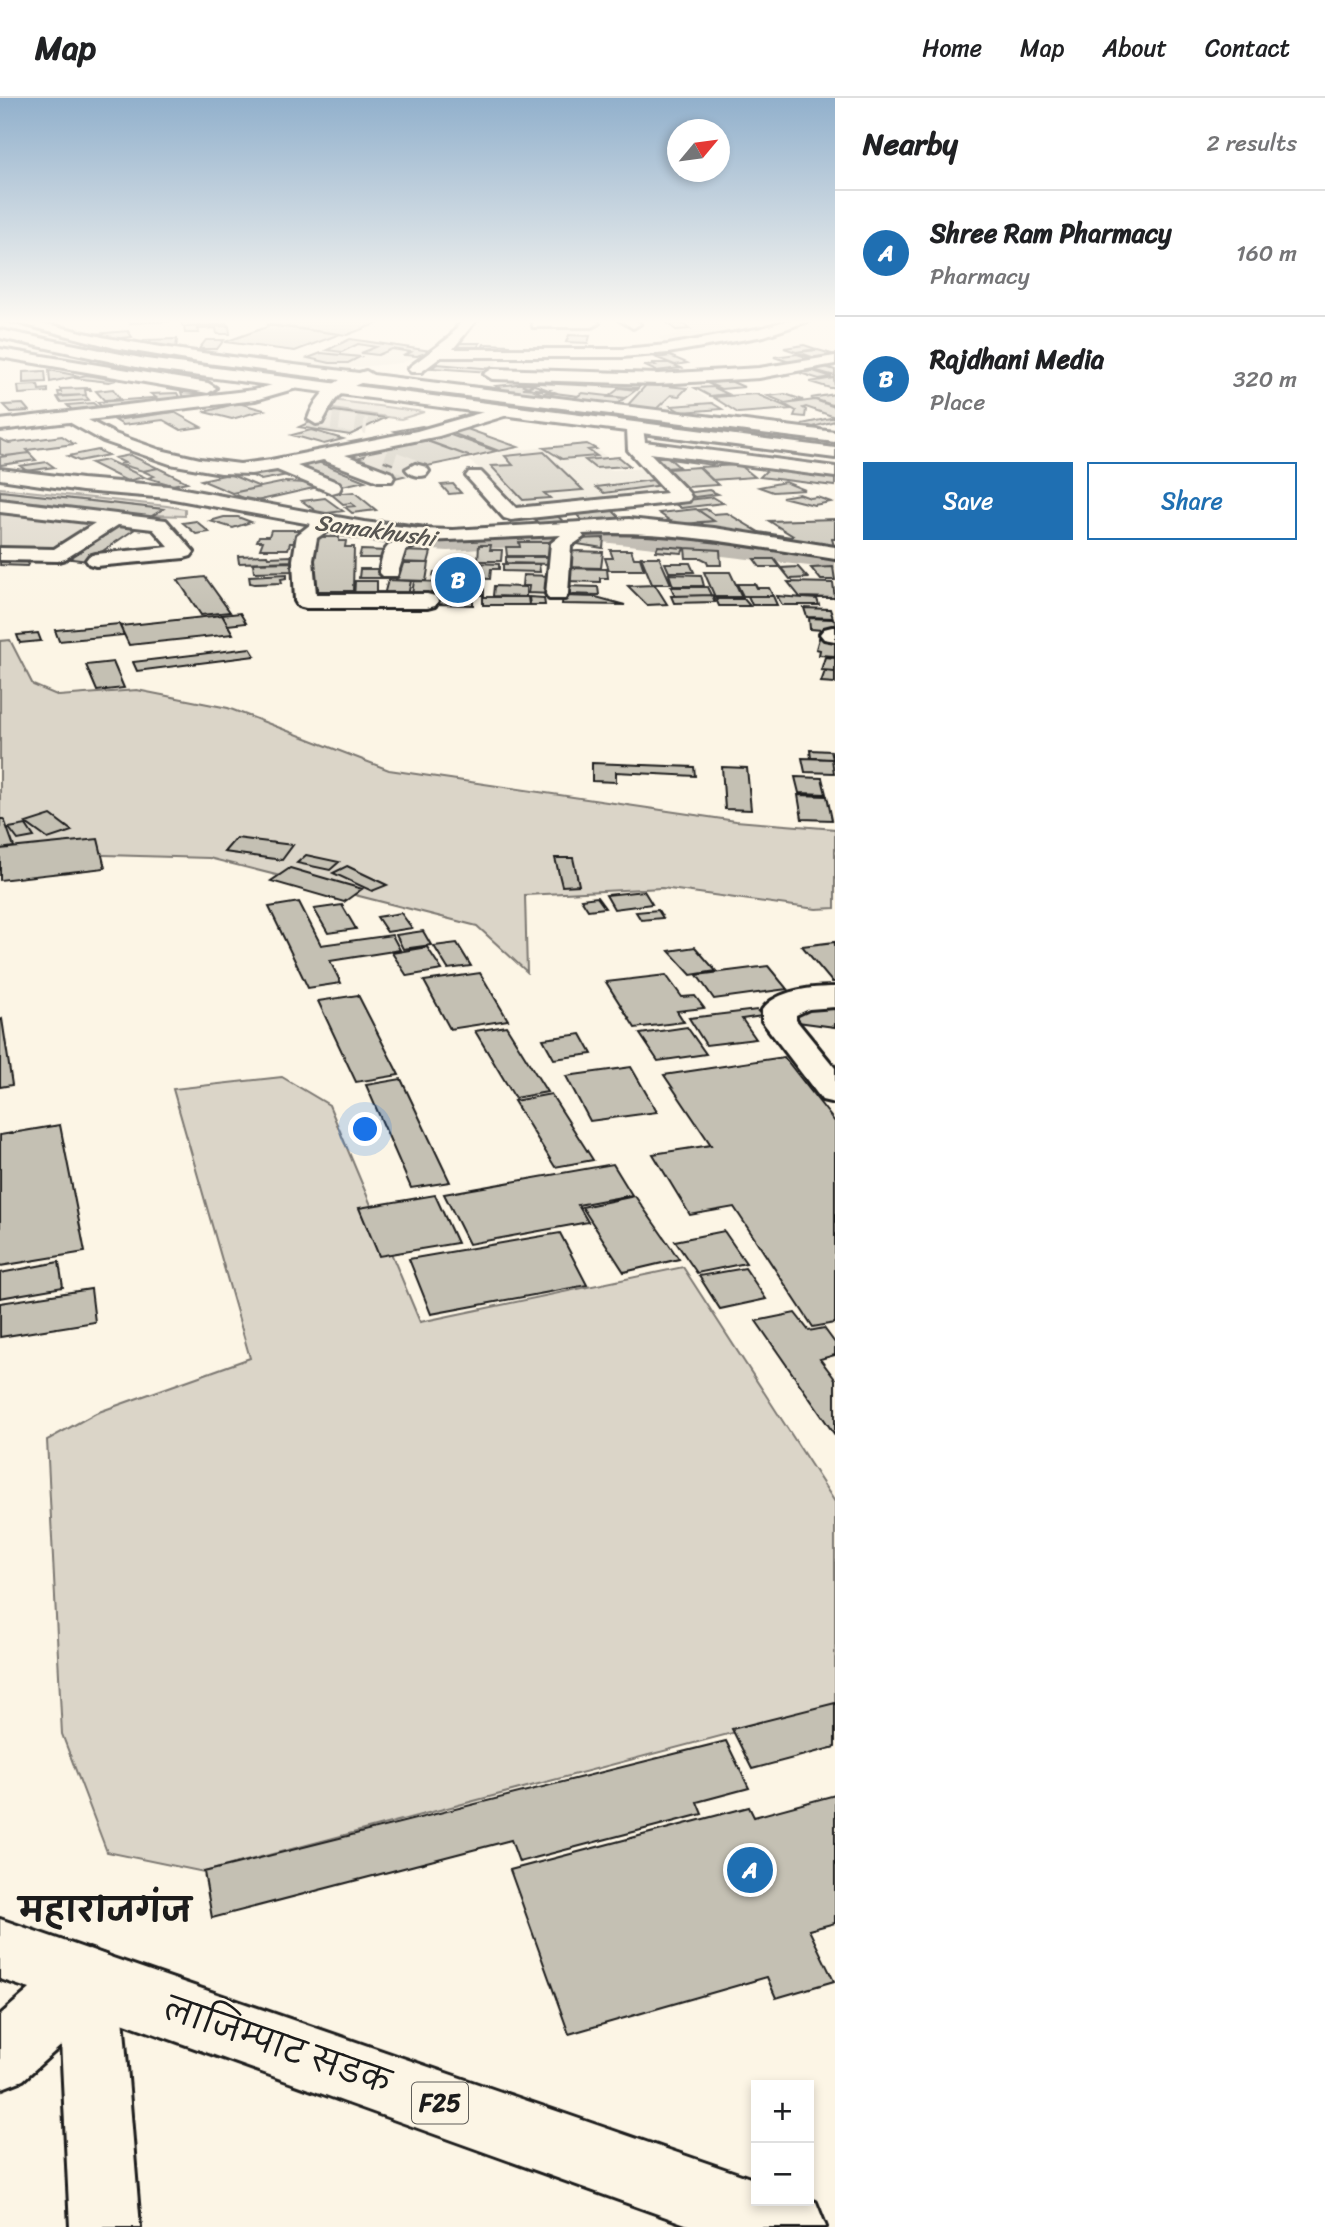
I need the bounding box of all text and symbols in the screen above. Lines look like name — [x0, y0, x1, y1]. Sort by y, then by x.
text: Map — [35, 19, 96, 77]
text: Home — [922, 27, 982, 69]
text: Map — [1020, 27, 1064, 69]
text: About — [1102, 27, 1167, 69]
text: Contact — [1205, 27, 1290, 69]
text: Nearby — [863, 117, 958, 171]
north arrow — [667, 119, 730, 182]
text: 2 results — [1206, 123, 1297, 164]
text: Shree Ram Pharmacy — [930, 210, 1171, 256]
text: A — [878, 233, 894, 274]
text: 160 m — [1236, 233, 1297, 274]
text: Pharmacy — [930, 256, 1030, 297]
text: Rajdhani Media — [930, 336, 1104, 382]
text: B — [879, 359, 893, 400]
text: 320 m — [1233, 359, 1297, 400]
text: Place — [930, 382, 985, 423]
button: Save — [863, 462, 1073, 540]
button: Share — [1087, 462, 1297, 540]
water label: Samakhushi — [312, 502, 442, 560]
pin: B — [435, 554, 481, 606]
your location — [348, 1112, 382, 1146]
pin: A — [727, 1844, 773, 1896]
district label: महाराजगंज — [16, 1881, 194, 1939]
street label: लाजिम्पाट सडक — [155, 1980, 400, 2112]
map controls — [751, 2080, 814, 2206]
button: + — [751, 2080, 814, 2143]
road number: F25 — [412, 2082, 468, 2124]
button: − — [751, 2143, 814, 2206]

